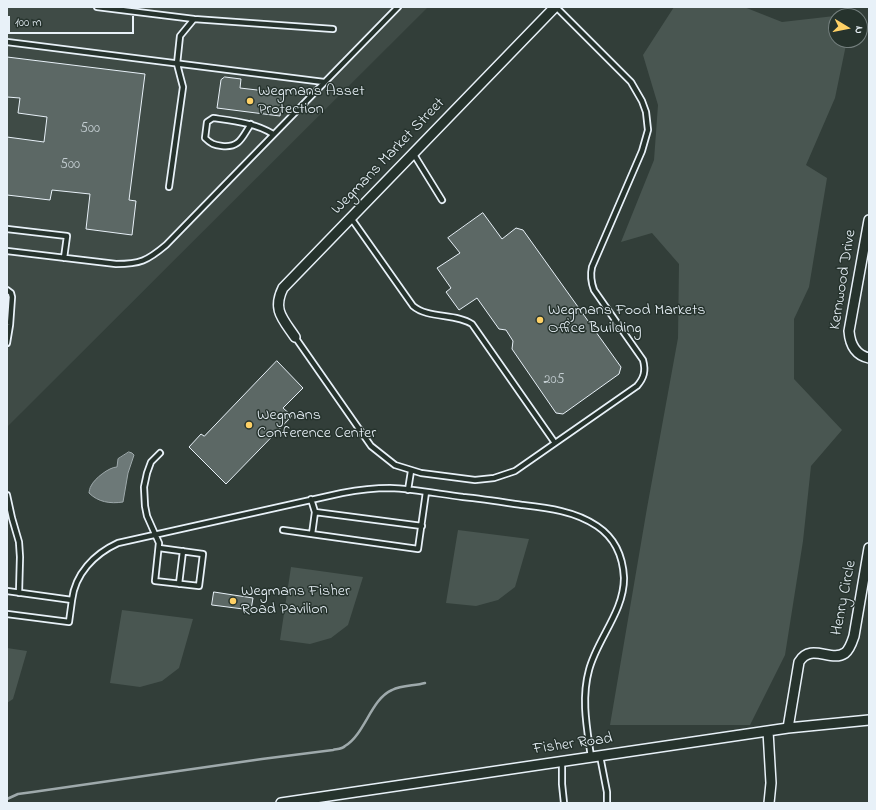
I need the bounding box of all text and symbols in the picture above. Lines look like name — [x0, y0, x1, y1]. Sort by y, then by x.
scale bar — [10, 8, 136, 34]
north arrow — [828, 8, 868, 48]
text: 100 m — [15, 14, 42, 32]
text: N — [850, 25, 867, 35]
place label: Wegmans Asset Protection — [258, 82, 365, 120]
street label: Wegmans Market Street — [328, 95, 450, 219]
marker: Wegmans Asset Protection — [245, 96, 255, 106]
house number: 500 — [80, 122, 100, 138]
house number: 500 — [60, 158, 80, 174]
street label: Kernwood Drive — [827, 229, 861, 331]
place label: Wegmans Food Markets Office Building — [548, 301, 705, 339]
marker: Wegmans Food Markets Office Building — [535, 315, 545, 325]
house number: 205 — [543, 373, 565, 389]
place label: Wegmans Conference Center — [257, 406, 376, 444]
marker: Wegmans Conference Center — [244, 420, 254, 430]
street label: Henry Circle — [828, 559, 862, 637]
place label: Wegmans Fisher Road Pavilion — [241, 582, 350, 620]
marker: Wegmans Fisher Road Pavilion — [228, 596, 238, 606]
street label: Fisher Road — [532, 730, 614, 760]

